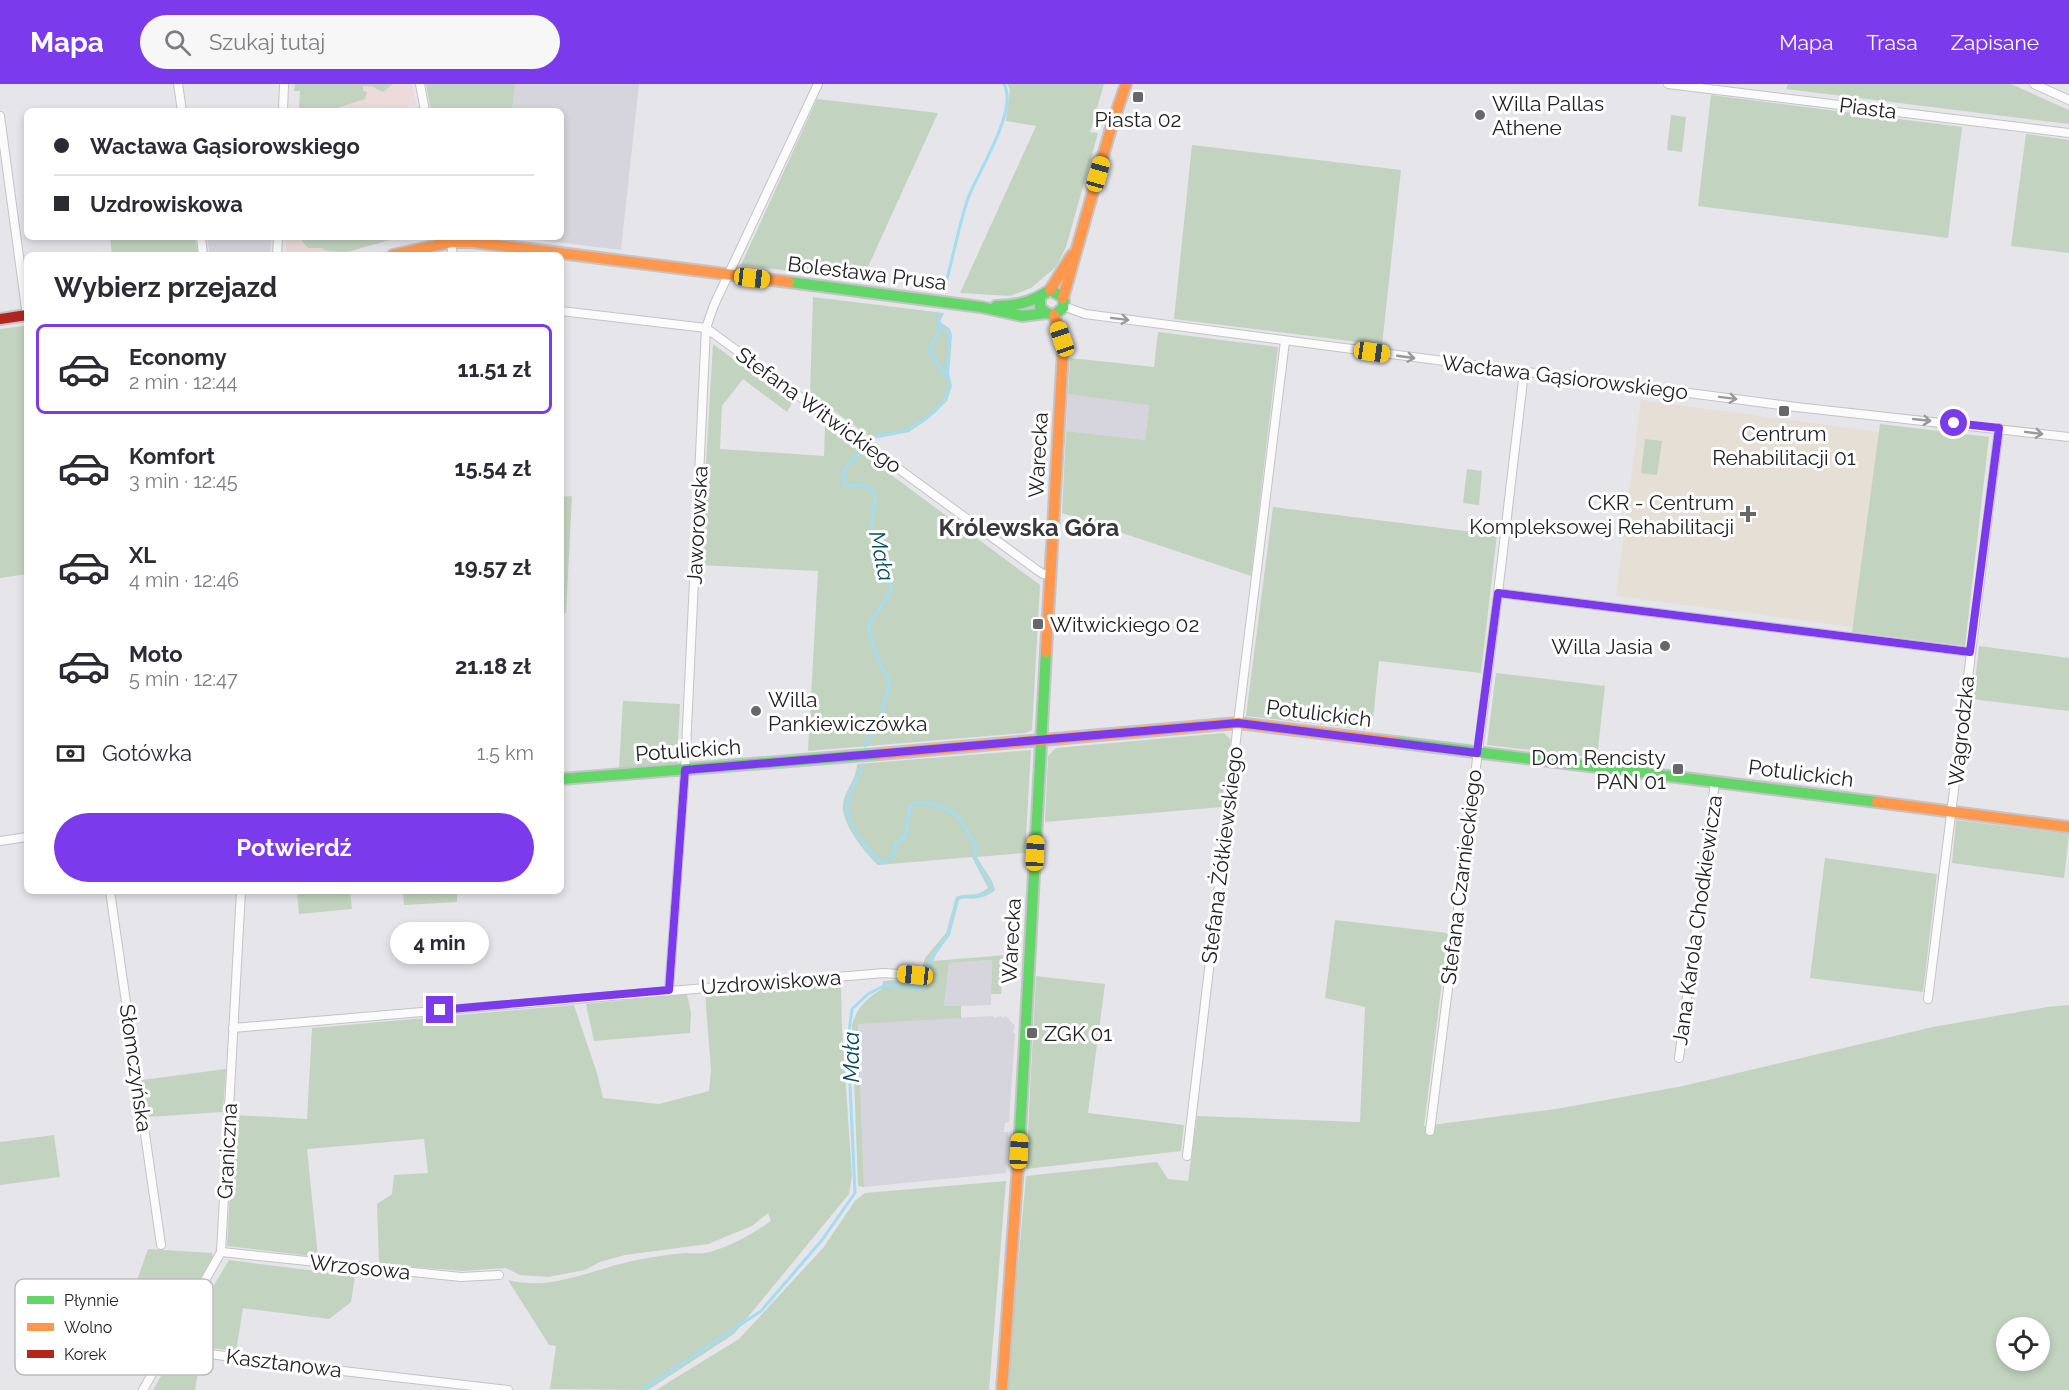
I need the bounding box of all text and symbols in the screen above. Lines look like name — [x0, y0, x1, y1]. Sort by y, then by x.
search box — [140, 15, 560, 69]
text: Mapa — [30, 26, 104, 59]
icon: search — [161, 26, 194, 59]
text: Szukaj tutaj — [209, 29, 325, 55]
text: Mapa — [1779, 30, 1833, 55]
text: Trasa — [1866, 30, 1918, 55]
text: Zapisane — [1951, 30, 2039, 55]
marker: Piasta 02 — [1131, 90, 1145, 104]
place label: Willa Pallas Athene — [1492, 91, 1604, 140]
street label: Piasta — [1838, 92, 1898, 124]
place label: Piasta 02 — [1095, 107, 1181, 132]
marker: Willa Pallas Athene — [1473, 108, 1487, 122]
text: Wacława Gąsiorowskiego — [90, 133, 360, 159]
car — [1084, 154, 1112, 194]
text: Uzdrowiskowa — [90, 191, 243, 217]
street label: Bolesława Prusa — [786, 251, 948, 295]
car — [733, 267, 771, 289]
text: Wybierz przejazd — [54, 272, 277, 303]
one-way arrow — [1110, 314, 1129, 325]
car — [1048, 319, 1076, 359]
car — [1353, 341, 1391, 363]
icon: car — [57, 342, 111, 396]
street label: Stefana Witwickiego — [731, 342, 907, 478]
text: Economy — [129, 344, 227, 370]
street label: Wacława Gąsiorowskiego — [1440, 349, 1690, 405]
one-way arrow — [1395, 351, 1415, 362]
text: 11.51 zł — [458, 356, 531, 382]
text: 2 min · 12:44 — [129, 370, 237, 394]
one-way arrow — [1717, 393, 1737, 404]
marker: Centrum Rehabilitacji 01 — [1777, 404, 1791, 418]
route start — [1940, 409, 1967, 436]
street label: Warecka — [1023, 412, 1053, 498]
one-way arrow — [1911, 415, 1931, 426]
place label: Centrum Rehabilitacji 01 — [1712, 421, 1856, 470]
one-way arrow — [2024, 427, 2043, 438]
icon: car — [57, 441, 111, 495]
text: Komfort — [129, 443, 215, 469]
text: 15.54 zł — [455, 455, 531, 481]
street label: Jaworowska — [681, 465, 713, 585]
text: 3 min · 12:45 — [129, 469, 238, 493]
place label: CKR - Centrum Kompleksowej Rehabilitacji — [1469, 490, 1734, 539]
marker: CKR - Centrum Kompleksowej Rehabilitacji — [1739, 505, 1757, 523]
district label: Królewska Góra — [939, 513, 1120, 542]
water label: Mała — [864, 528, 900, 584]
icon: car — [57, 540, 111, 594]
text: XL — [129, 542, 156, 568]
text: 19.57 zł — [454, 554, 531, 580]
text: 4 min · 12:46 — [129, 568, 239, 592]
place label: Witwickiego 02 — [1050, 612, 1199, 637]
marker: Witwickiego 02 — [1031, 617, 1045, 631]
place label: Willa Jasia — [1551, 634, 1653, 659]
icon: car — [57, 639, 111, 693]
marker: Willa Jasia — [1658, 639, 1672, 653]
text: Moto — [129, 641, 183, 667]
text: 21.18 zł — [455, 653, 531, 679]
text: 5 min · 12:47 — [129, 667, 238, 691]
street label: Wągrodzka — [1943, 675, 1979, 787]
place label: Willa Pankiewiczówka — [768, 687, 927, 736]
street label: Potulickich — [1265, 694, 1373, 732]
marker: Willa Pankiewiczówka — [749, 704, 763, 718]
street label: Potulickich — [634, 734, 742, 766]
icon: cash — [54, 737, 87, 770]
text: Gotówka — [102, 740, 192, 766]
text: 1.5 km — [477, 741, 534, 765]
street label: Stefana Żółkiewskiego — [1196, 745, 1248, 965]
place label: Dom Rencisty PAN 01 — [1531, 745, 1666, 794]
street label: Potulickich — [1747, 754, 1855, 792]
marker: Dom Rencisty PAN 01 — [1671, 762, 1685, 776]
street label: Stefana Czarnieckiego — [1435, 768, 1487, 986]
street label: Jana Karola Chodkiewicza — [1667, 793, 1727, 1047]
button: Potwierdź — [54, 813, 534, 882]
car — [1025, 835, 1045, 871]
street label: Warecka — [996, 898, 1026, 984]
callout: 4 min — [390, 923, 490, 965]
text: 4 min — [413, 931, 466, 955]
car — [896, 964, 934, 986]
street label: Uzdrowiskowa — [700, 965, 842, 999]
route end — [426, 996, 453, 1023]
street label: Słomczyńska — [115, 1002, 157, 1134]
place label: ZGK 01 — [1044, 1021, 1112, 1046]
marker: ZGK 01 — [1025, 1026, 1039, 1040]
water label: Mała — [838, 1032, 864, 1082]
street label: Graniczna — [212, 1102, 242, 1200]
car — [1009, 1133, 1029, 1169]
street label: Wrzosowa — [308, 1249, 412, 1285]
legend — [15, 1279, 213, 1375]
text: Płynnie — [64, 1291, 119, 1310]
map controls — [1996, 1317, 2050, 1371]
button: locate — [1996, 1317, 2050, 1371]
text: Wolno — [64, 1318, 112, 1337]
street label: Kasztanowa — [225, 1343, 343, 1383]
text: Korek — [64, 1345, 107, 1364]

